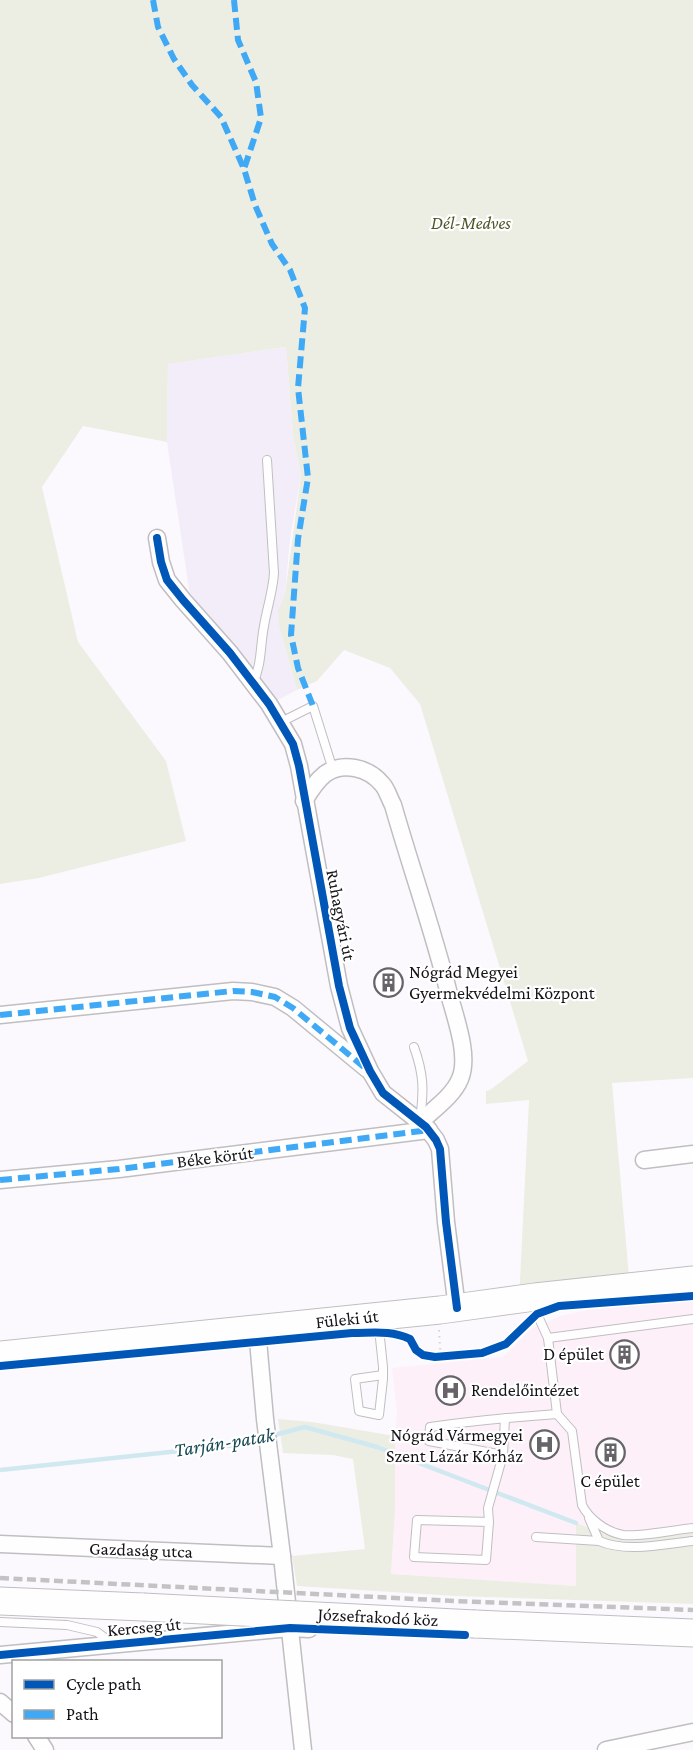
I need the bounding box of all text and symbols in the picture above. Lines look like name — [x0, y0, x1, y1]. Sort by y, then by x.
park label: Dél-Medves — [431, 213, 511, 233]
street label: Ruhagyári út — [322, 868, 360, 963]
place label: Nógrád Megyei Gyermekvédelmi Központ — [409, 962, 596, 1003]
building icon: Nógrád Megyei Gyermekvédelmi Központ — [372, 966, 404, 998]
street label: Béke körút — [176, 1142, 255, 1172]
street label: Füleki út — [315, 1306, 380, 1332]
building icon: D épület — [609, 1338, 641, 1370]
place label: D épület — [543, 1344, 605, 1364]
hospital icon: Rendelőintézet — [434, 1374, 466, 1406]
place label: Rendelőintézet — [471, 1380, 580, 1400]
water label: Tarján-patak — [172, 1423, 277, 1462]
place label: Nógrád Vármegyei Szent Lázár Kórház — [386, 1425, 523, 1466]
hospital icon: Nógrád Vármegyei Szent Lázár Kórház — [528, 1429, 560, 1461]
building icon: C épület — [594, 1436, 626, 1468]
place label: C épület — [580, 1471, 641, 1491]
street label: Gazdaság utca — [89, 1538, 193, 1562]
street label: Józsefrakodó köz — [315, 1604, 439, 1630]
street label: Kercseg út — [106, 1614, 183, 1640]
legend — [12, 1660, 222, 1738]
text: Cycle path — [66, 1674, 142, 1694]
text: Path — [66, 1704, 99, 1724]

